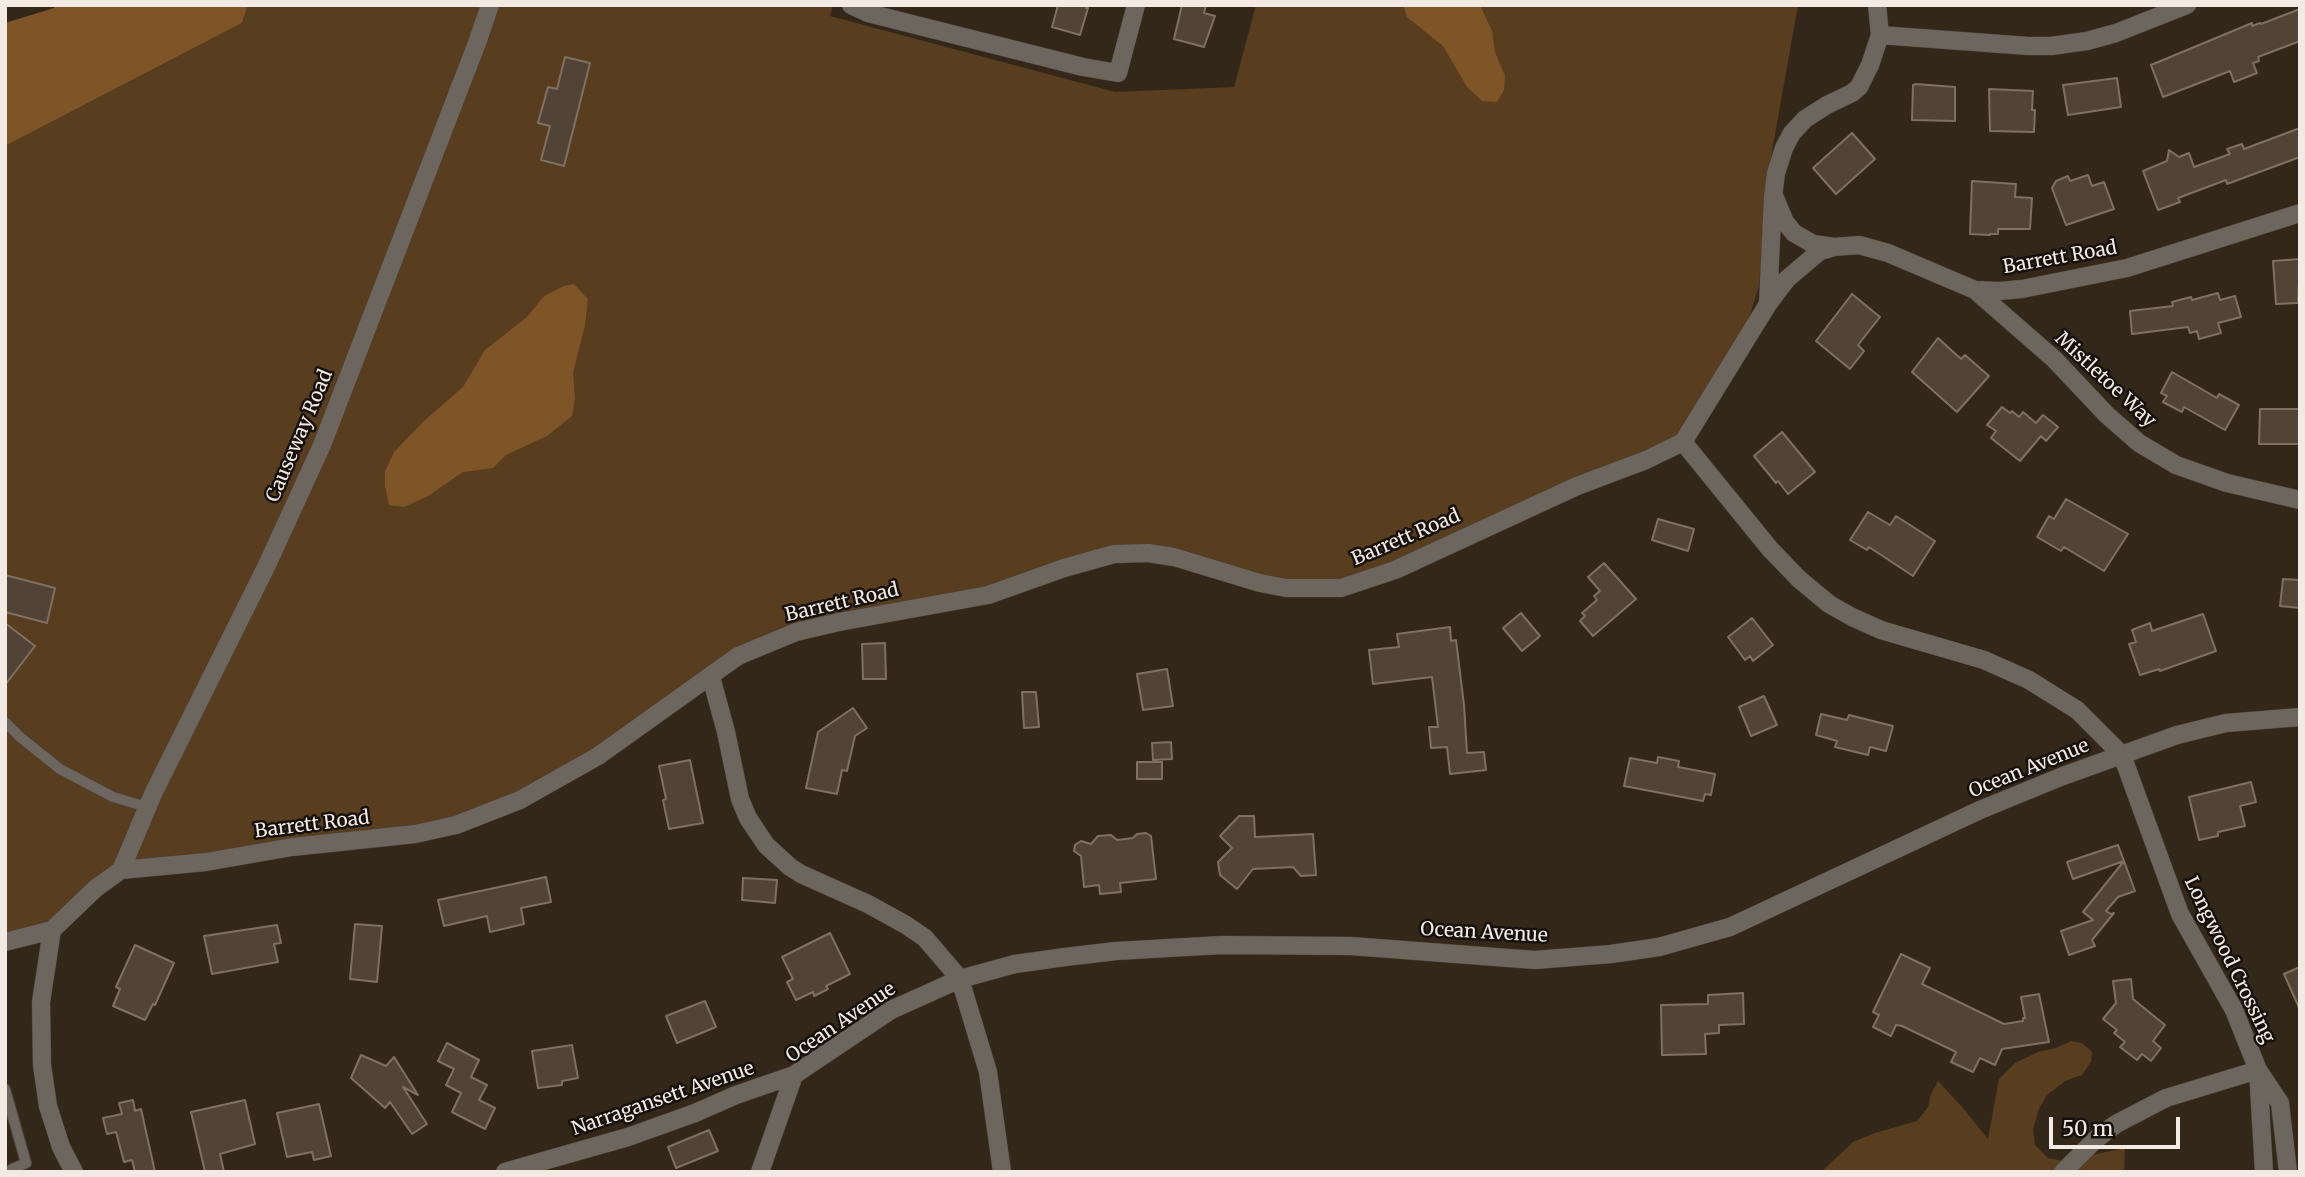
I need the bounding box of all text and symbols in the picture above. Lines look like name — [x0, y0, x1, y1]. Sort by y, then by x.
street label: Barrett Road — [2001, 237, 2119, 279]
street label: Mistletoe Way — [2050, 327, 2160, 433]
street label: Causeway Road — [262, 366, 338, 506]
street label: Barrett Road — [1348, 505, 1464, 571]
street label: Barrett Road — [783, 579, 901, 627]
street label: Ocean Avenue — [1966, 735, 2092, 803]
street label: Barrett Road — [253, 807, 371, 843]
street label: Longwood Crossing — [2179, 873, 2279, 1047]
street label: Ocean Avenue — [1420, 918, 1548, 948]
street label: Ocean Avenue — [782, 978, 900, 1068]
street label: Narragansett Avenue — [569, 1057, 757, 1141]
scale bar — [2053, 1104, 2184, 1148]
text: 50 m — [2062, 1115, 2113, 1142]

